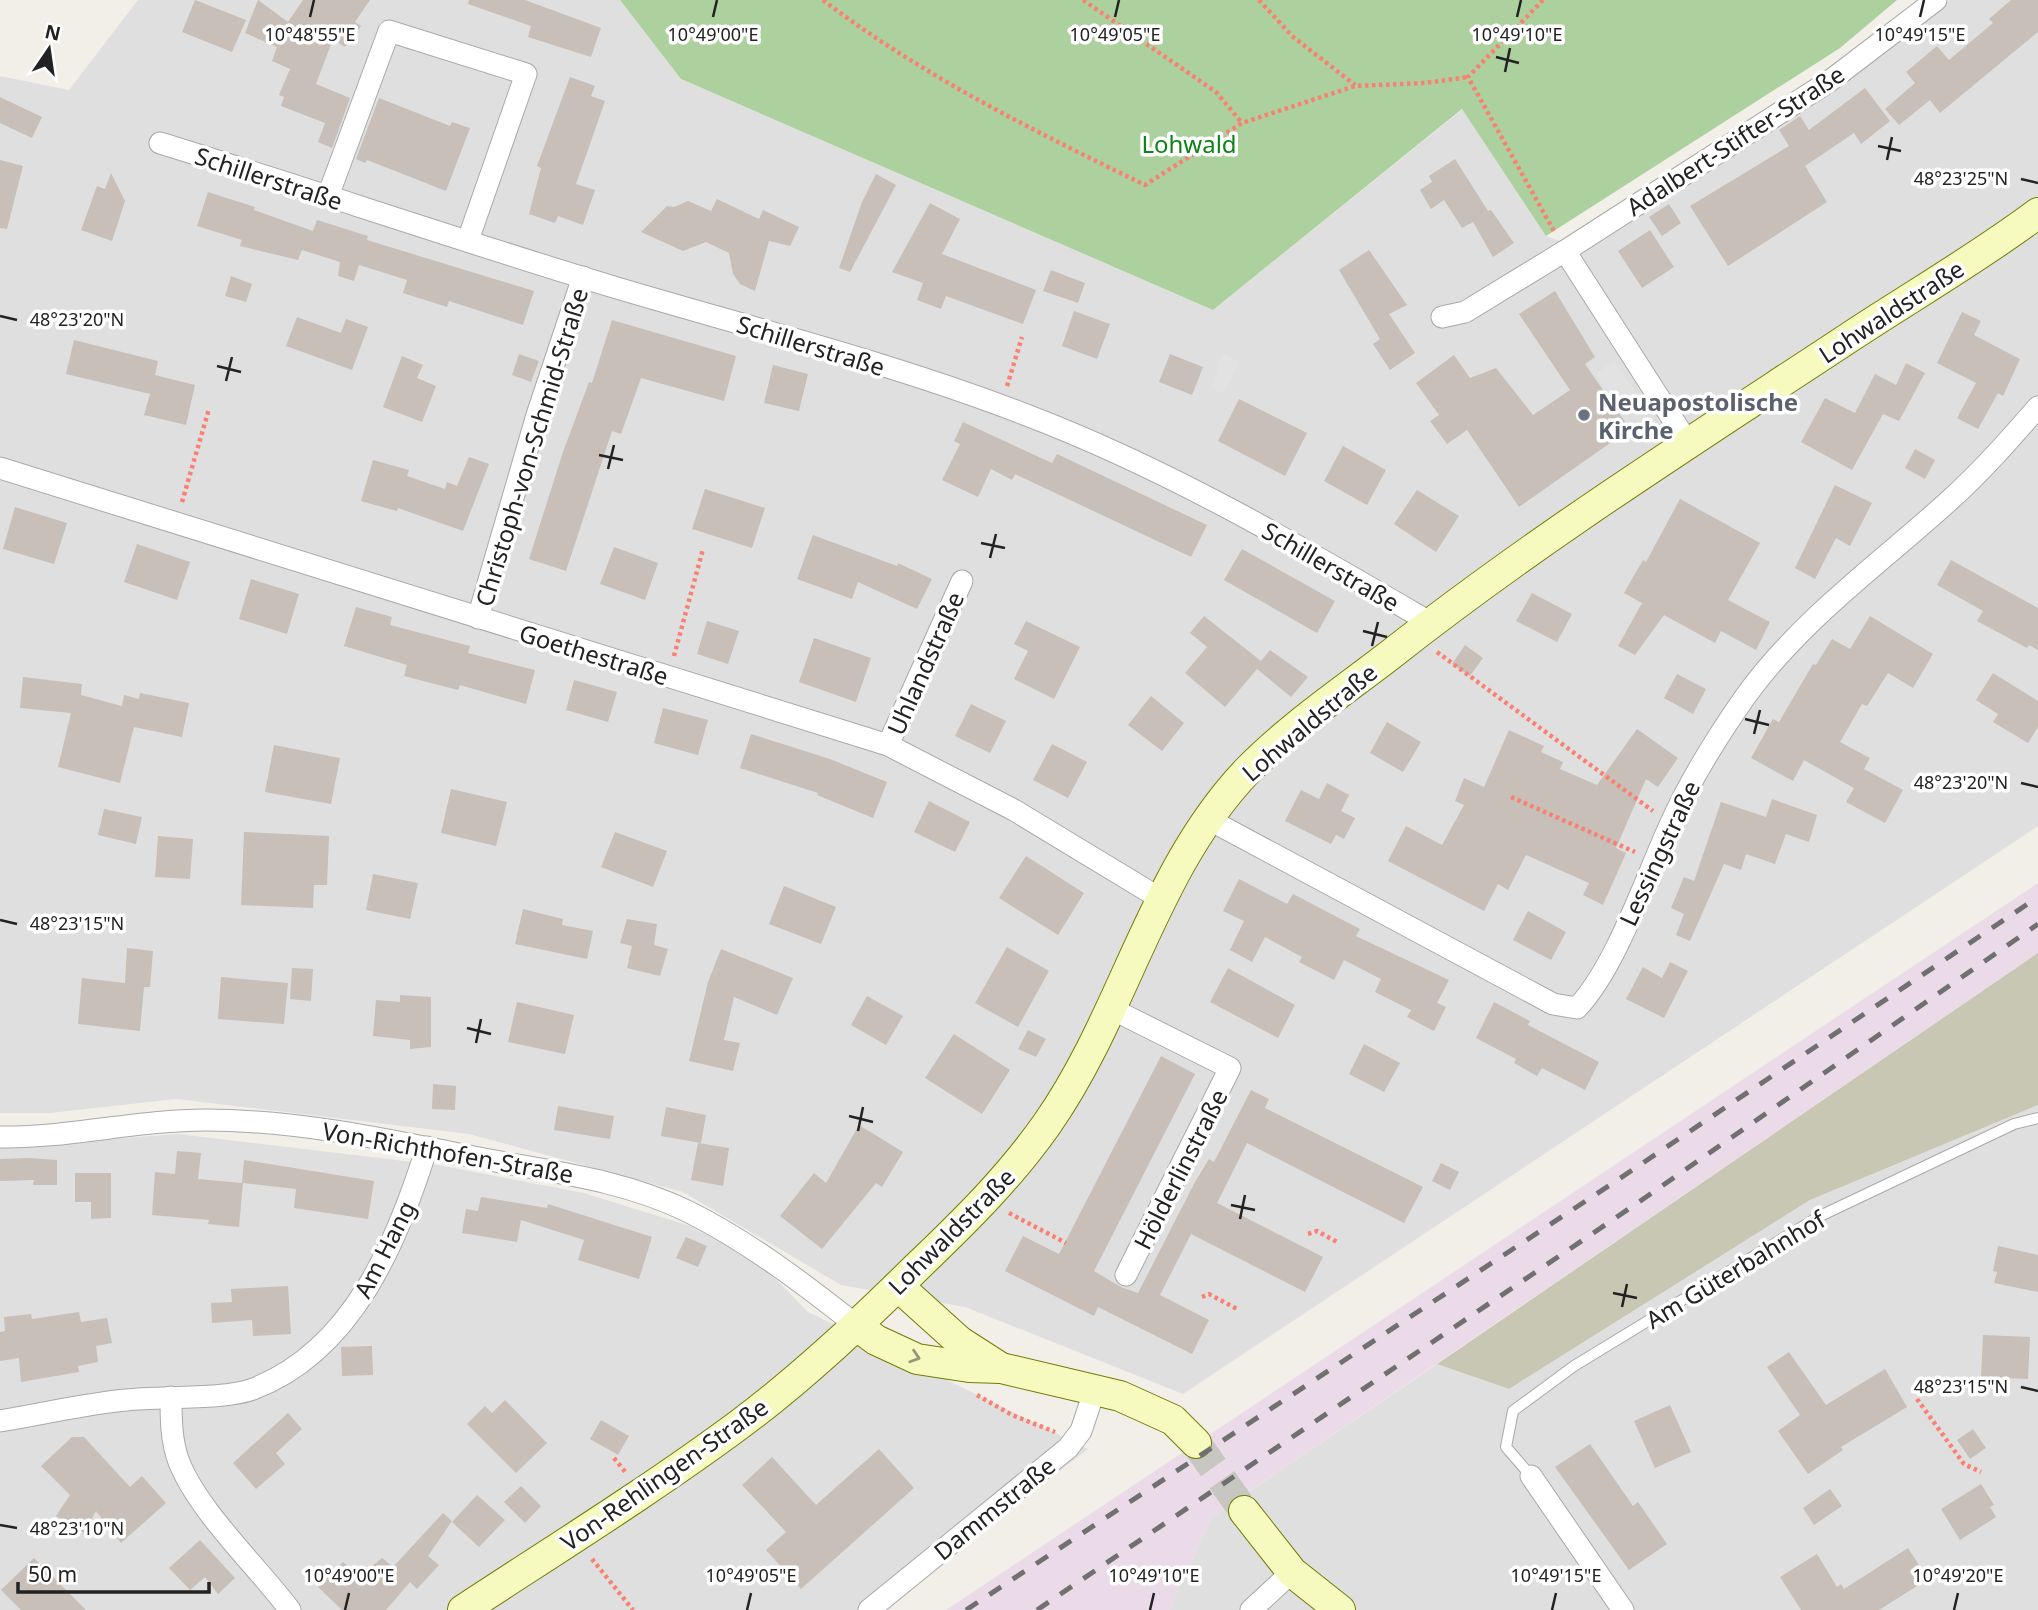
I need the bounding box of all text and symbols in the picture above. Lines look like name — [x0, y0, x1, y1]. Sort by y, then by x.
north arrow — [14, 14, 84, 84]
text: N — [42, 18, 63, 47]
text: 10°48'55"E — [265, 22, 355, 46]
text: 10°49'00"E — [668, 22, 758, 46]
text: 10°49'05"E — [1070, 22, 1160, 46]
text: 10°49'10"E — [1472, 22, 1562, 46]
text: 10°49'15"E — [1875, 22, 1965, 46]
street label: Adalbert-Stifter-Straße — [1620, 57, 1850, 223]
park label: Lohwald — [1141, 127, 1237, 160]
street label: Schillerstraße — [191, 139, 347, 217]
text: 48°23'25"N — [1914, 166, 2008, 190]
street label: Lohwaldstraße — [1812, 252, 1970, 370]
street label: Christoph-von-Schmid-Straße — [467, 284, 595, 610]
text: 48°23'20"N — [30, 307, 124, 331]
street label: Schillerstraße — [733, 307, 889, 383]
place label: Neuapostolische Kirche — [1598, 385, 1798, 446]
marker: Neuapostolische Kirche — [1576, 407, 1592, 423]
street label: Schillerstraße — [1256, 513, 1406, 619]
street label: Uhlandstraße — [879, 586, 971, 740]
street label: Goethestraße — [515, 616, 673, 692]
street label: Lohwaldstraße — [1234, 656, 1384, 788]
text: 48°23'20"N — [1914, 770, 2008, 794]
street label: Lessingstraße — [1611, 775, 1707, 931]
text: 48°23'15"N — [30, 911, 124, 935]
street label: Hölderlinstraße — [1125, 1083, 1235, 1255]
street label: Von-Richthofen-Straße — [320, 1114, 576, 1190]
street label: Lohwaldstraße — [880, 1160, 1022, 1302]
street label: Am Hang — [345, 1195, 423, 1303]
street label: Am Güterbahnhof — [1639, 1201, 1832, 1336]
one-way arrow — [909, 1349, 921, 1364]
text: 48°23'15"N — [1914, 1374, 2008, 1398]
street label: Von-Rehlingen-Straße — [554, 1390, 774, 1558]
street label: Dammstraße — [926, 1449, 1062, 1567]
text: 48°23'10"N — [30, 1516, 124, 1540]
scale bar — [18, 1550, 208, 1594]
text: 50 m — [28, 1560, 77, 1588]
text: 10°49'00"E — [304, 1563, 394, 1587]
text: 10°49'05"E — [706, 1563, 796, 1587]
text: 10°49'10"E — [1109, 1563, 1199, 1587]
text: 10°49'15"E — [1511, 1563, 1601, 1587]
text: 10°49'20"E — [1913, 1563, 2003, 1587]

